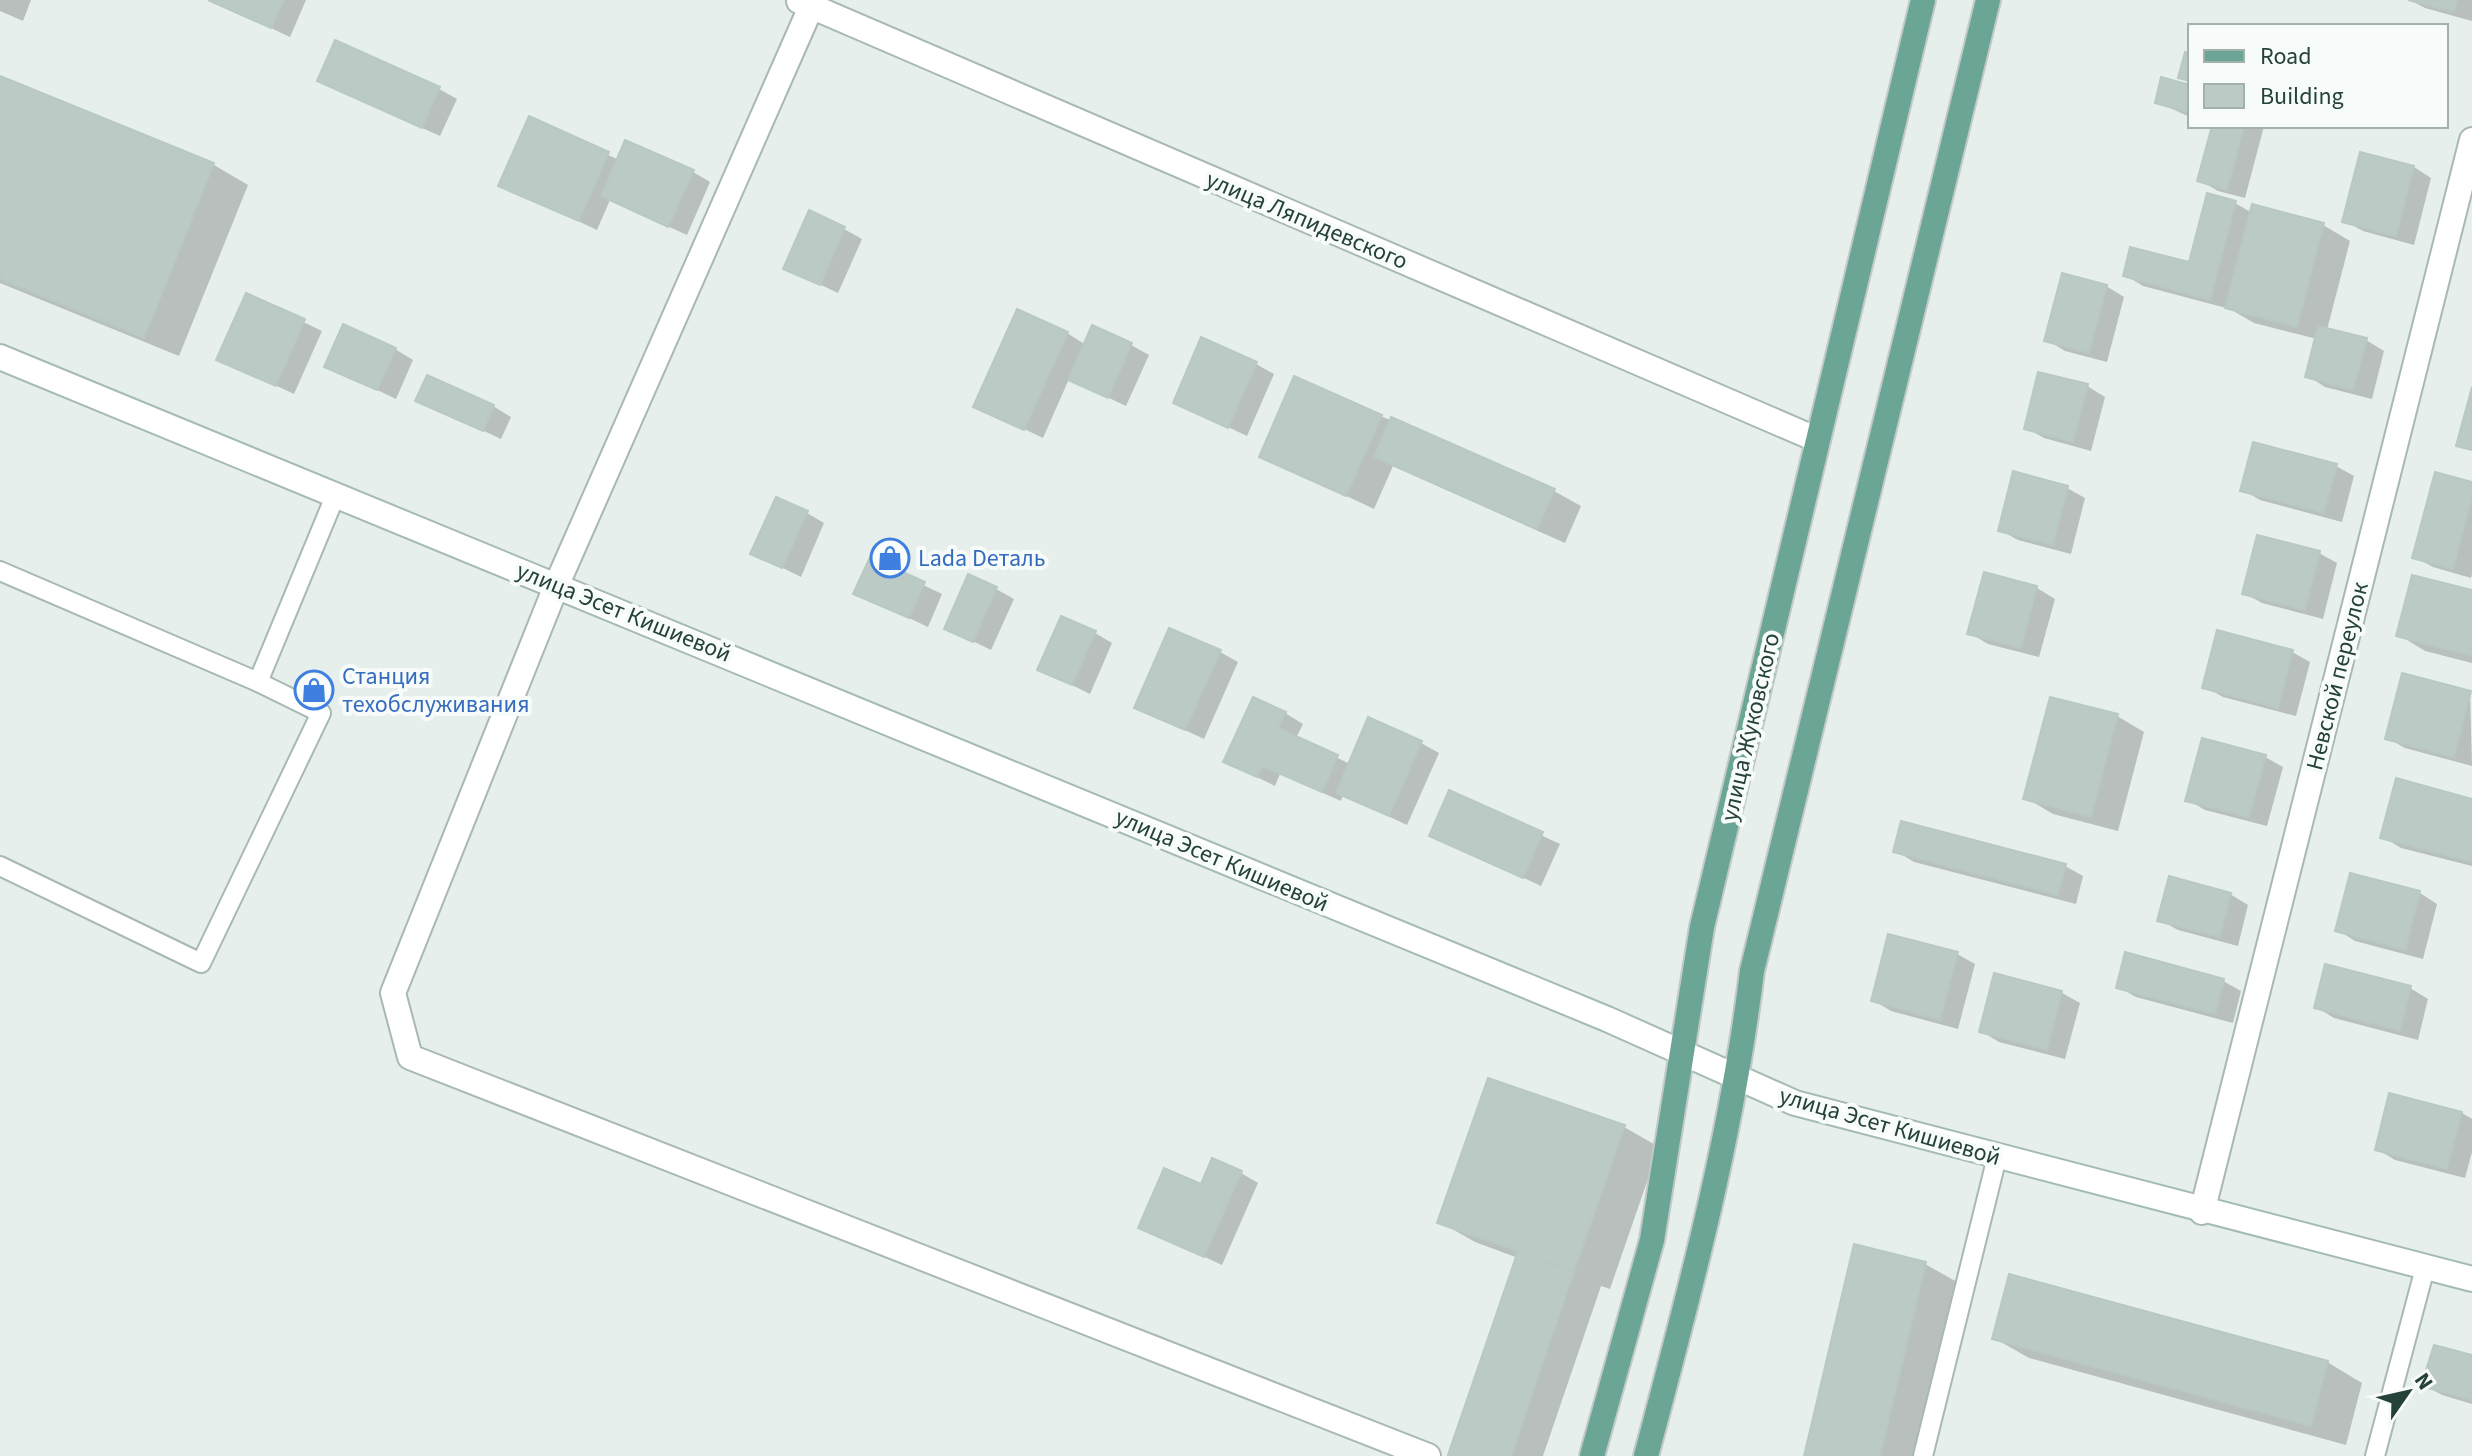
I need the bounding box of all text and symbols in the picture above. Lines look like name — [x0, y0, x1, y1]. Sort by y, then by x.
legend — [2188, 24, 2448, 128]
text: Road — [2260, 39, 2312, 74]
text: Building — [2260, 79, 2344, 114]
street label: улица Ляпидевского — [1200, 162, 1413, 279]
shop icon: Lada Dеталь — [869, 537, 911, 579]
place label: Lada Dеталь — [918, 541, 1046, 576]
street label: улица Эсет Кишиевой — [511, 553, 737, 672]
street label: Невской переулок — [2297, 578, 2378, 774]
street label: улица Жуковского — [1712, 629, 1789, 825]
place label: Станция техобслуживания — [342, 659, 530, 722]
shop icon: Станция техобслуживания — [293, 669, 335, 711]
street label: улица Эсет Кишиевой — [1110, 800, 1334, 921]
street label: улица Эсет Кишиевой — [1775, 1078, 2005, 1175]
north arrow — [2368, 1352, 2448, 1432]
text: N — [2406, 1366, 2441, 1396]

